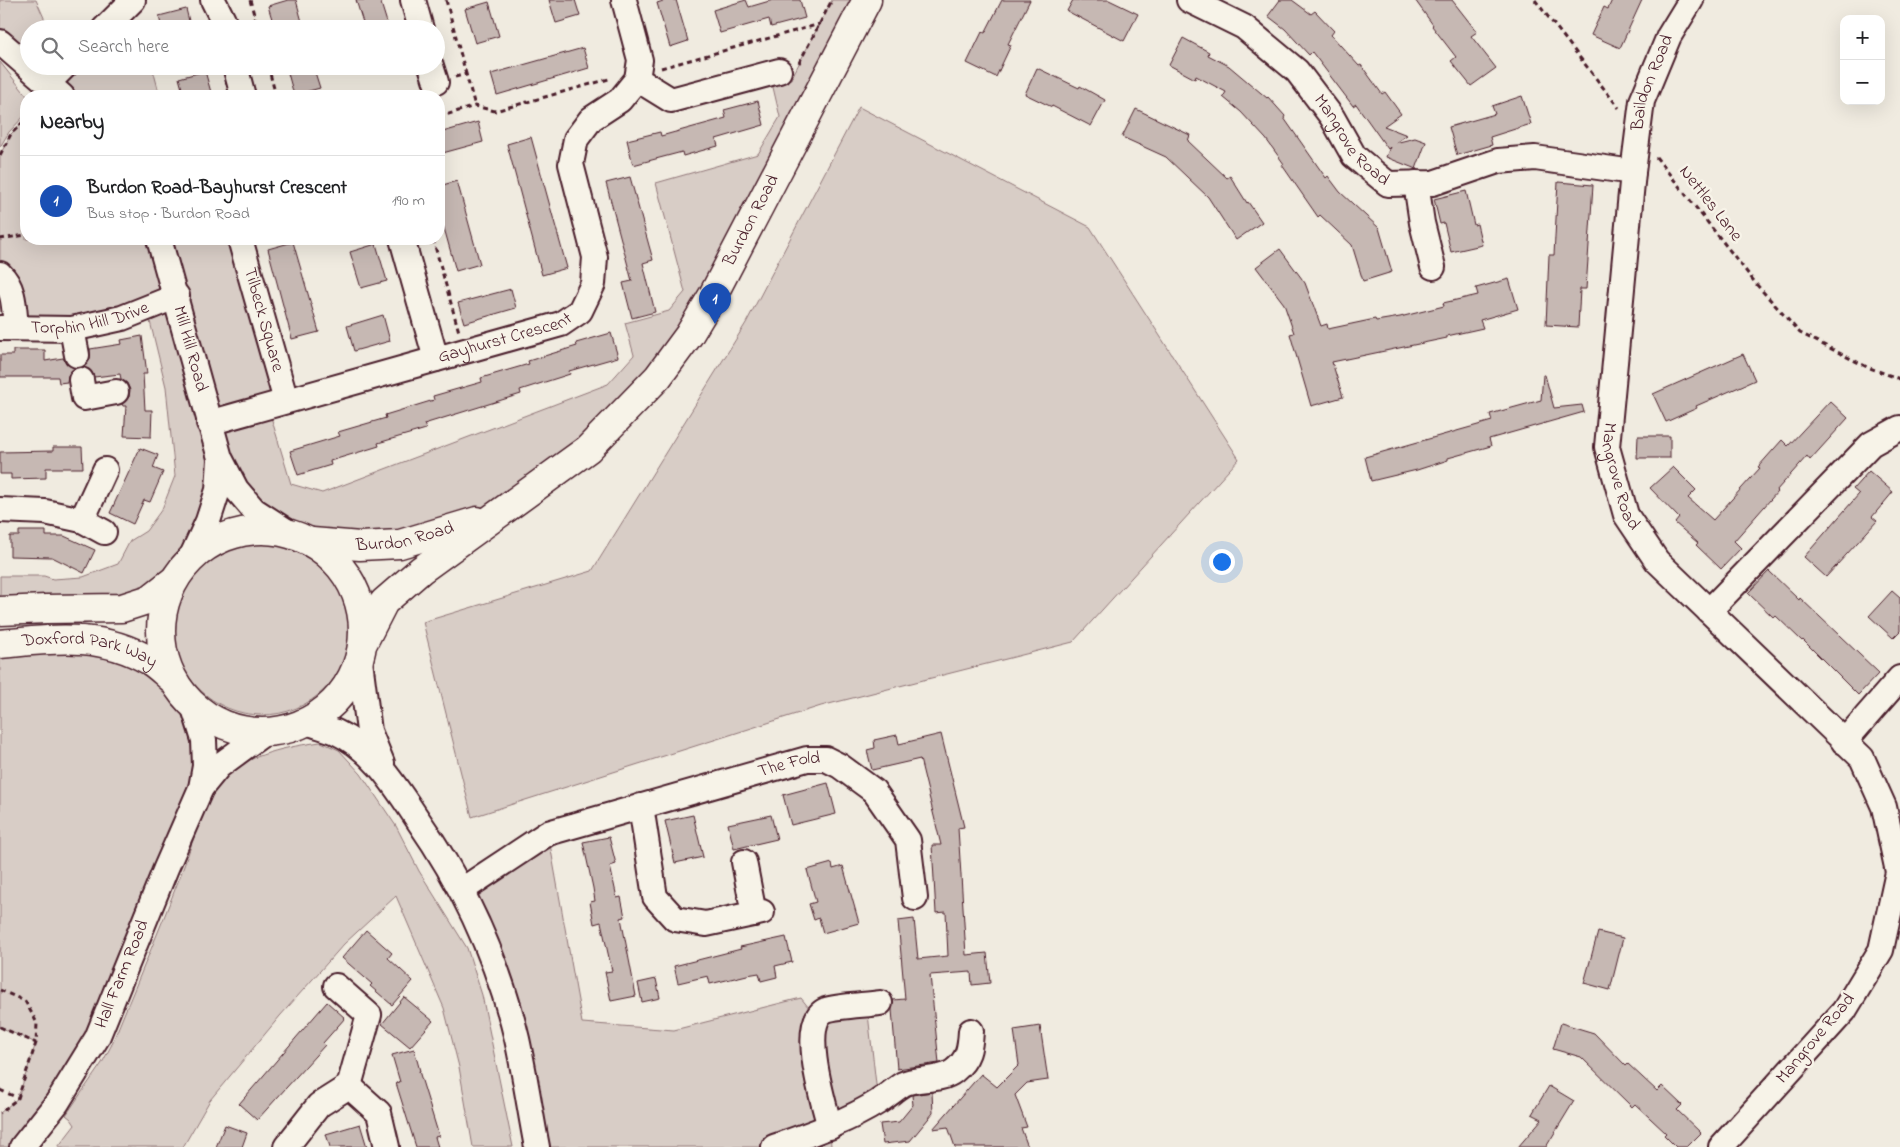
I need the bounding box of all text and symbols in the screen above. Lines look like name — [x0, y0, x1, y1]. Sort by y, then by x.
map controls — [1840, 15, 1885, 105]
button: + — [1840, 15, 1885, 60]
search box — [20, 20, 445, 75]
street label: Baildon Road — [1625, 31, 1681, 133]
icon: search — [38, 34, 66, 62]
text: Search here — [78, 34, 169, 61]
button: − — [1840, 60, 1885, 105]
street label: Mangrove Road — [1307, 89, 1395, 193]
text: Nearby — [40, 108, 104, 138]
street label: Nettles Lane — [1672, 160, 1749, 248]
street label: Burdon Road — [717, 170, 786, 272]
text: Burdon Road-Bayhurst Crescent — [87, 175, 347, 202]
text: 1 — [53, 189, 59, 213]
text: 190 m — [392, 189, 425, 213]
text: Bus stop · Burdon Road — [87, 202, 250, 226]
street label: Tilbeck Square — [236, 265, 290, 376]
pin: 1 — [699, 283, 731, 324]
street label: Torphin Hill Drive — [30, 295, 154, 342]
street label: Mill Hill Road — [165, 303, 214, 395]
street label: Gayhurst Crescent — [435, 307, 578, 371]
street label: Mangrove Road — [1593, 421, 1646, 536]
street label: Burdon Road — [354, 516, 457, 559]
your location — [1209, 549, 1235, 575]
street label: Doxford Park Way — [20, 626, 162, 675]
street label: The Fold — [755, 746, 820, 785]
street label: Hall Farm Road — [89, 916, 156, 1033]
street label: Mangrove Road — [1770, 988, 1863, 1091]

